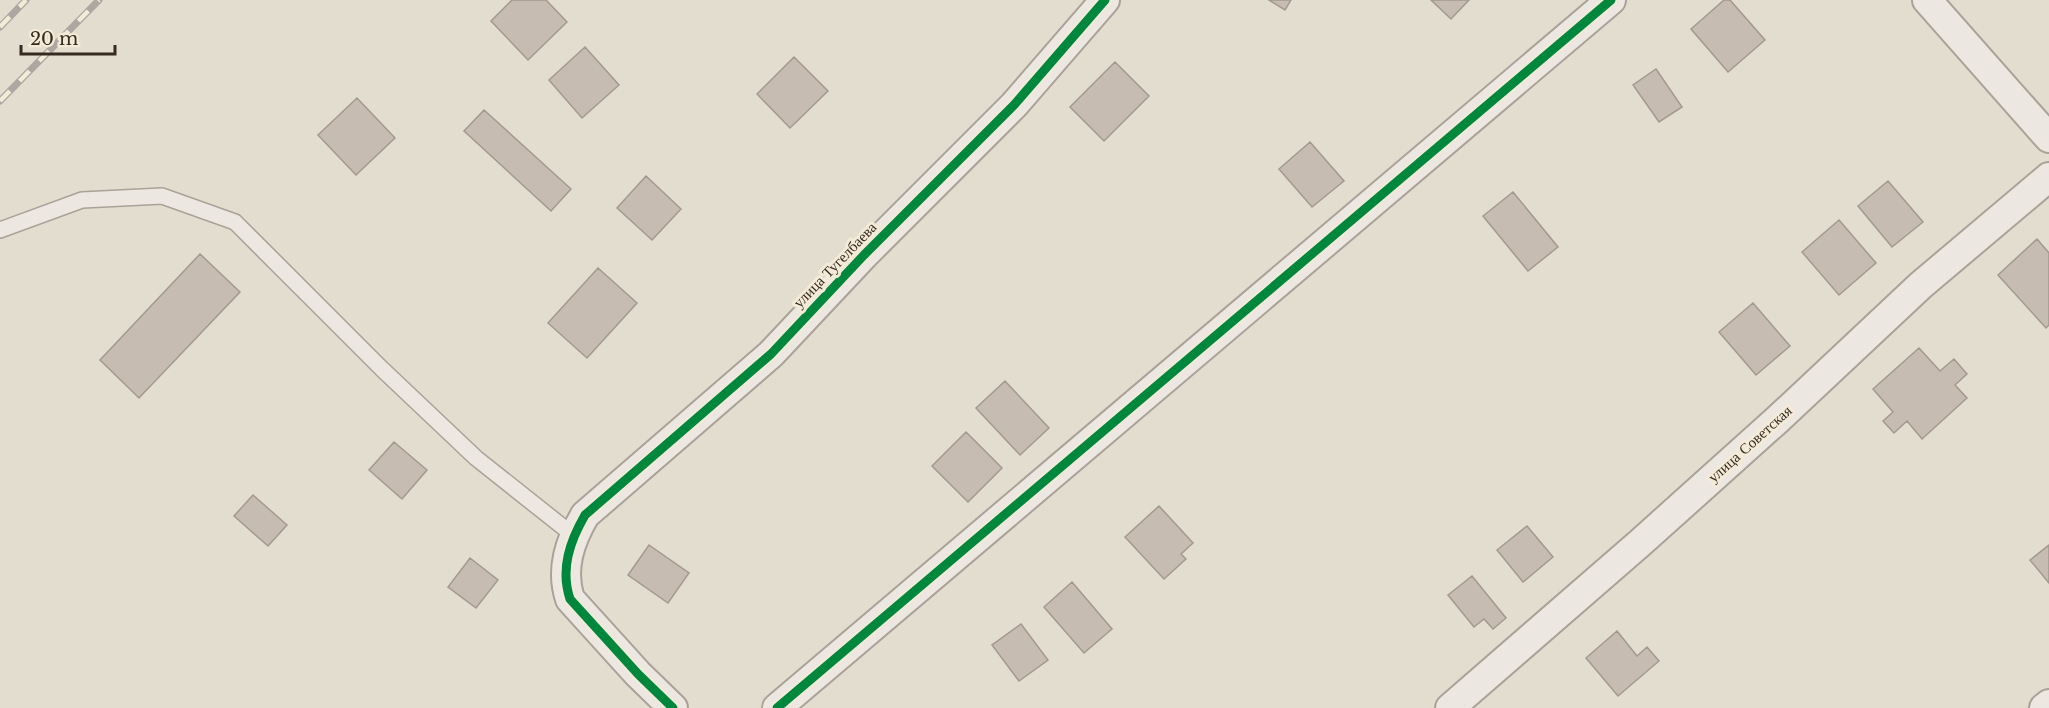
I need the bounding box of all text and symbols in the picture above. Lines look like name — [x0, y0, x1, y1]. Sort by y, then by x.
scale bar — [21, 18, 116, 56]
text: 20 m — [30, 28, 78, 50]
street label: улица Тугелбаева — [789, 218, 881, 311]
street label: улица Советская — [1704, 401, 1796, 486]

